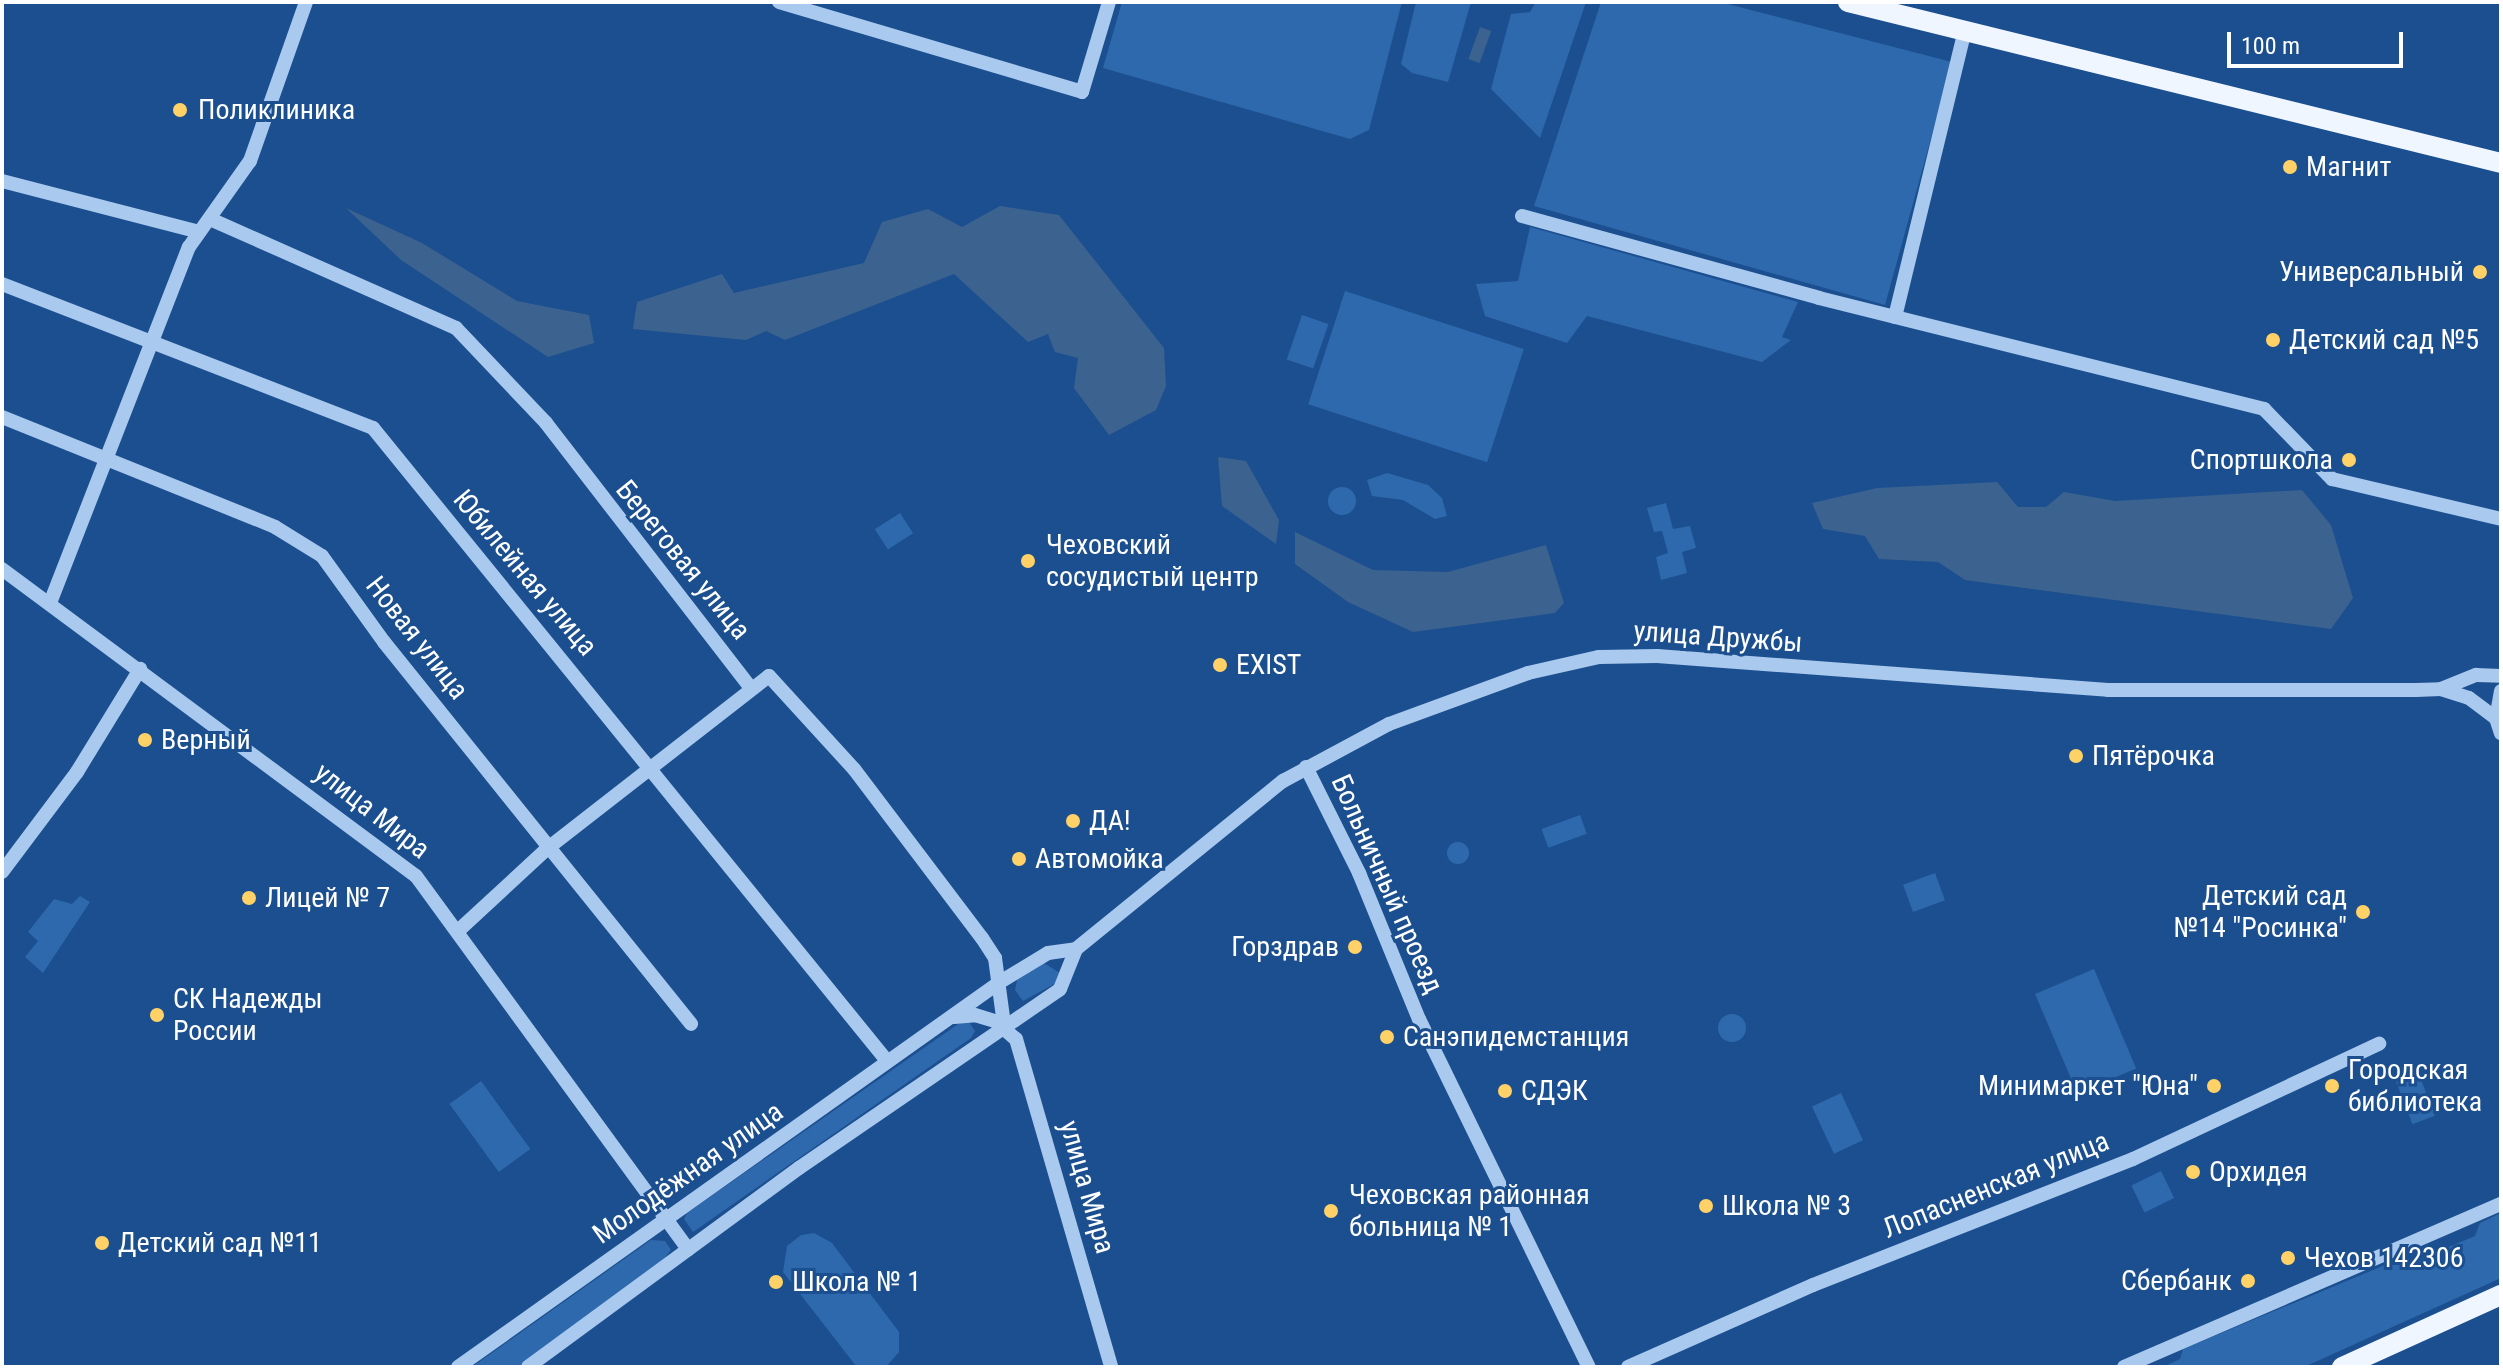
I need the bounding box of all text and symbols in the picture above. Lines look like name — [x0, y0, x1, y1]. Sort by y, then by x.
scale bar — [2231, 16, 2407, 66]
text: 100 m — [2241, 32, 2300, 60]
place label: Поликлиника — [198, 93, 355, 127]
marker: Поликлиника — [169, 99, 191, 121]
place label: Магнит — [2306, 150, 2391, 184]
marker: Магнит — [2281, 158, 2299, 176]
place label: Универсальный — [2279, 255, 2464, 289]
marker: Универсальный — [2471, 263, 2489, 281]
place label: Детский сад №5 — [2289, 323, 2479, 357]
marker: Детский сад №5 — [2264, 331, 2282, 349]
place label: Спортшкола — [2190, 443, 2333, 477]
marker: Спортшкола — [2340, 451, 2358, 469]
street label: Береговая улица — [609, 474, 757, 646]
street label: Юбилейная улица — [446, 483, 604, 663]
place label: Чеховский сосудистый центр — [1046, 528, 1258, 594]
marker: Чеховский сосудистый центр — [1017, 550, 1039, 572]
street label: Новая улица — [359, 570, 475, 706]
street label: улица Дружбы — [1632, 614, 1804, 660]
place label: EXIST — [1236, 648, 1301, 682]
marker: EXIST — [1211, 656, 1229, 674]
place label: Верный — [161, 723, 251, 757]
marker: Верный — [136, 731, 154, 749]
place label: Пятёрочка — [2092, 739, 2215, 773]
marker: Пятёрочка — [2067, 747, 2085, 765]
street label: улица Мира — [308, 756, 436, 866]
street label: Больничный проезд — [1324, 770, 1450, 998]
place label: ДА! — [1089, 804, 1131, 838]
marker: ДА! — [1064, 812, 1082, 830]
place label: Автомойка — [1035, 842, 1164, 876]
marker: Автомойка — [1010, 850, 1028, 868]
place label: Детский сад №14 "Росинка" — [2173, 879, 2347, 945]
place label: Лицей № 7 — [265, 881, 390, 915]
marker: Лицей № 7 — [240, 889, 258, 907]
marker: Детский сад №14 "Росинка" — [2354, 903, 2372, 921]
place label: Горздрав — [1231, 930, 1339, 964]
marker: Горздрав — [1346, 938, 1364, 956]
place label: СК Надежды России — [173, 982, 323, 1048]
marker: СК Надежды России — [148, 1006, 166, 1024]
place label: Санэпидемстанция — [1403, 1020, 1629, 1054]
marker: Санэпидемстанция — [1378, 1028, 1396, 1046]
place label: Городская библиотека — [2348, 1053, 2482, 1119]
place label: Минимаркет "Юна" — [1978, 1069, 2198, 1103]
place label: СДЭК — [1521, 1074, 1588, 1108]
marker: Минимаркет "Юна" — [2205, 1077, 2223, 1095]
marker: Городская библиотека — [2323, 1077, 2341, 1095]
marker: СДЭК — [1496, 1082, 1514, 1100]
street label: Молодёжная улица — [586, 1095, 790, 1251]
street label: улица Мира — [1052, 1117, 1122, 1257]
street label: Лопасненская улица — [1878, 1124, 2114, 1246]
place label: Орхидея — [2209, 1155, 2308, 1189]
marker: Орхидея — [2184, 1163, 2202, 1181]
place label: Чеховская районная больница № 1 — [1349, 1178, 1590, 1244]
place label: Школа № 3 — [1722, 1189, 1851, 1223]
marker: Школа № 3 — [1697, 1197, 1715, 1215]
marker: Чеховская районная больница № 1 — [1320, 1200, 1342, 1222]
place label: Детский сад №11 — [118, 1226, 322, 1260]
marker: Детский сад №11 — [93, 1234, 111, 1252]
place label: Чехов 142306 — [2304, 1241, 2463, 1275]
marker: Чехов 142306 — [2279, 1249, 2297, 1267]
place label: Сбербанк — [2121, 1264, 2232, 1298]
place label: Школа № 1 — [792, 1265, 921, 1299]
marker: Сбербанк — [2239, 1272, 2257, 1290]
marker: Школа № 1 — [767, 1273, 785, 1291]

